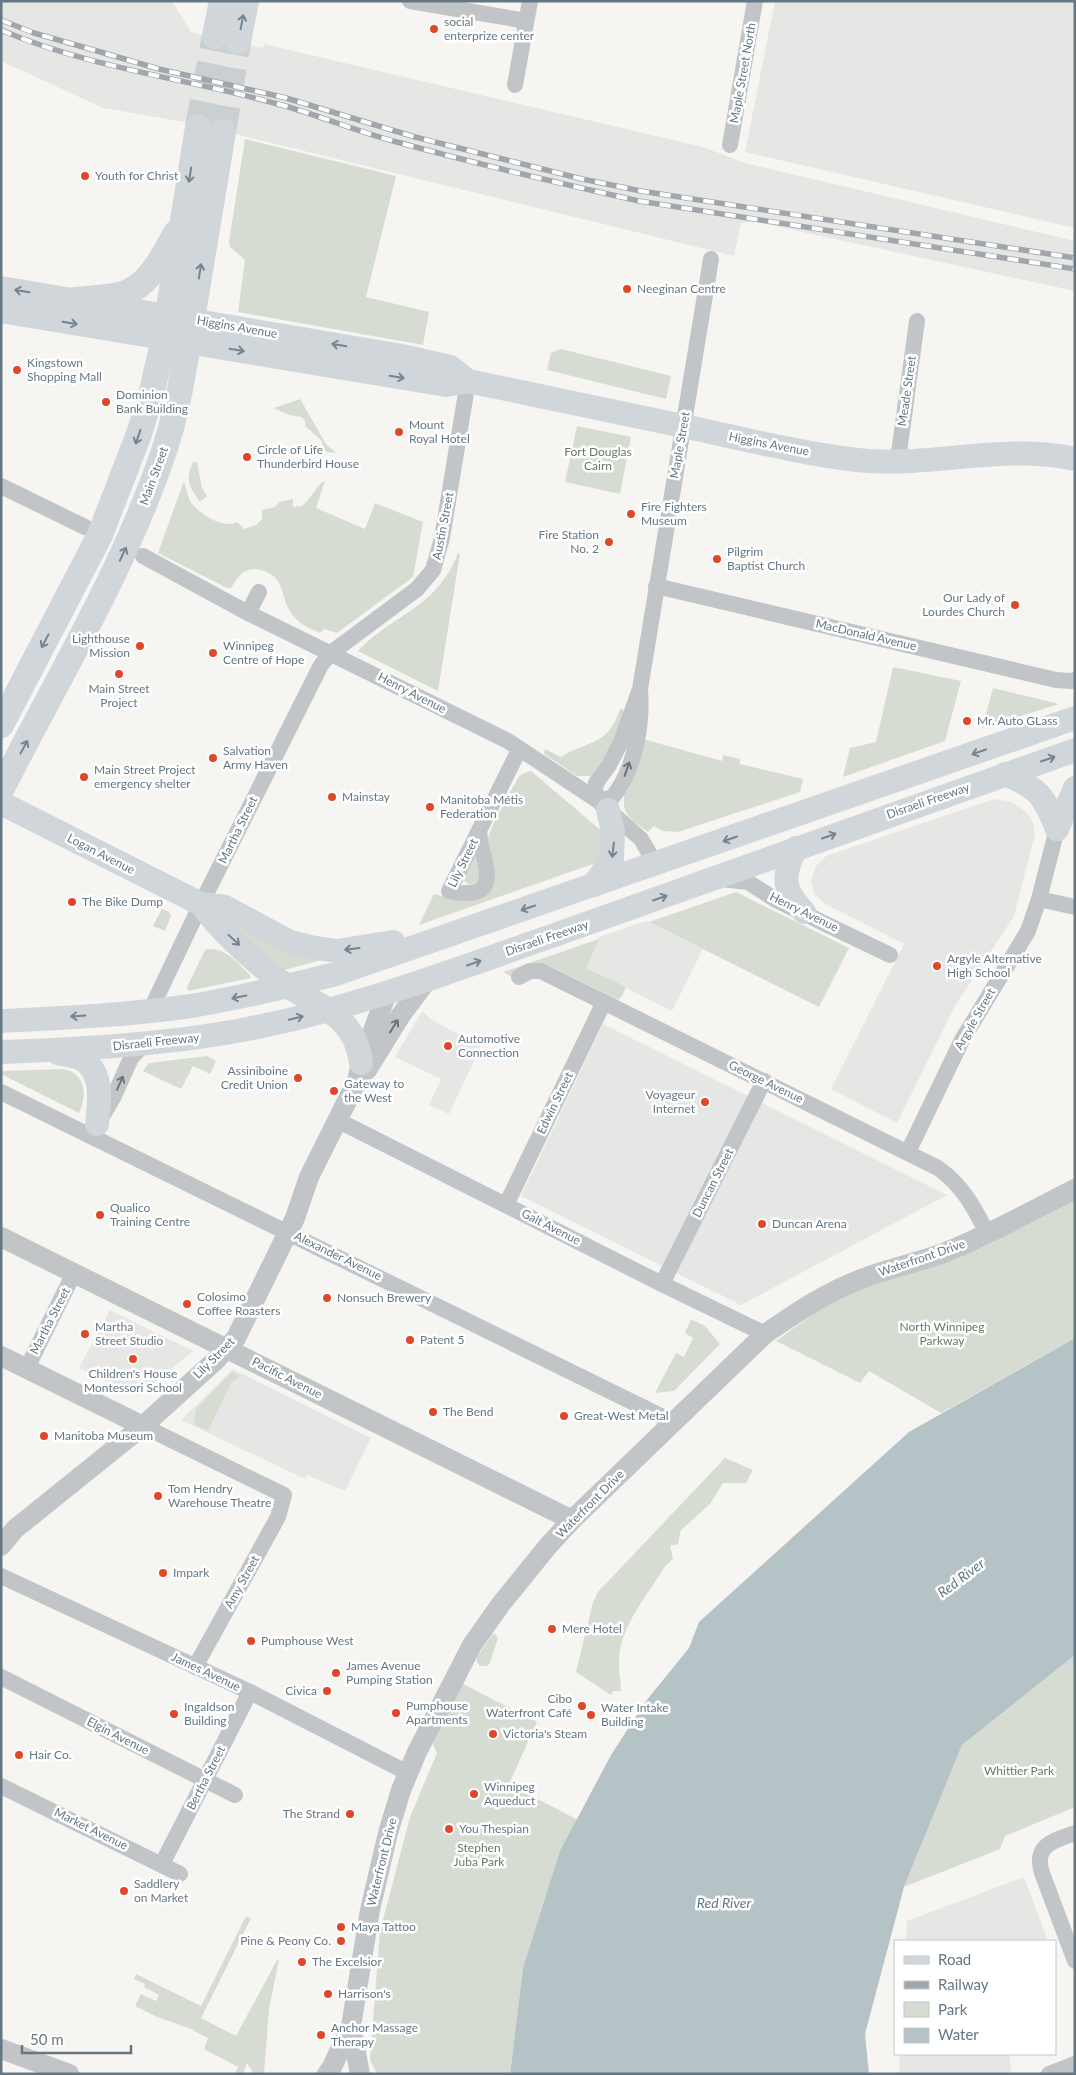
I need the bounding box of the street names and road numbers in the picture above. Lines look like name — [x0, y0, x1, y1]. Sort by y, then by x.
street label: Maple Street North — [726, 22, 759, 124]
street label: Higgins Avenue — [196, 312, 279, 341]
street label: Meade Street — [894, 354, 919, 427]
street label: Maple Street — [666, 410, 693, 479]
street label: Higgins Avenue — [728, 428, 811, 459]
street label: Main Street — [136, 444, 171, 507]
street label: Austin Street — [429, 490, 457, 561]
street label: MacDonald Avenue — [814, 616, 918, 653]
street label: Henry Avenue — [376, 669, 449, 716]
street label: Disraeli Freeway — [884, 779, 972, 822]
street label: Martha Street — [215, 793, 261, 866]
street label: Logan Avenue — [65, 830, 138, 877]
street label: Lily Street — [444, 835, 481, 890]
street label: Henry Avenue — [767, 888, 841, 935]
street label: Disraeli Freeway — [503, 916, 591, 959]
street label: Argyle Street — [951, 985, 999, 1052]
street label: Disraeli Freeway — [112, 1029, 201, 1053]
street label: George Avenue — [727, 1057, 806, 1106]
street label: Edwin Street — [533, 1069, 576, 1136]
street label: Duncan Street — [689, 1145, 737, 1220]
street label: Galt Avenue — [519, 1205, 583, 1248]
street label: Alexander Avenue — [292, 1228, 384, 1283]
street label: Waterfront Drive — [877, 1236, 967, 1279]
street label: Martha Street — [26, 1284, 73, 1357]
street label: Lily Street — [190, 1333, 238, 1381]
street label: Pacific Avenue — [250, 1353, 325, 1402]
street label: Waterfront Drive — [552, 1466, 627, 1541]
street label: Amy Street — [221, 1552, 263, 1611]
street label: James Avenue — [169, 1649, 243, 1694]
street label: Elgin Avenue — [85, 1713, 152, 1758]
street label: Bertha Street — [183, 1743, 228, 1812]
street label: Market Avenue — [52, 1804, 130, 1853]
street label: Waterfront Drive — [363, 1816, 400, 1908]

